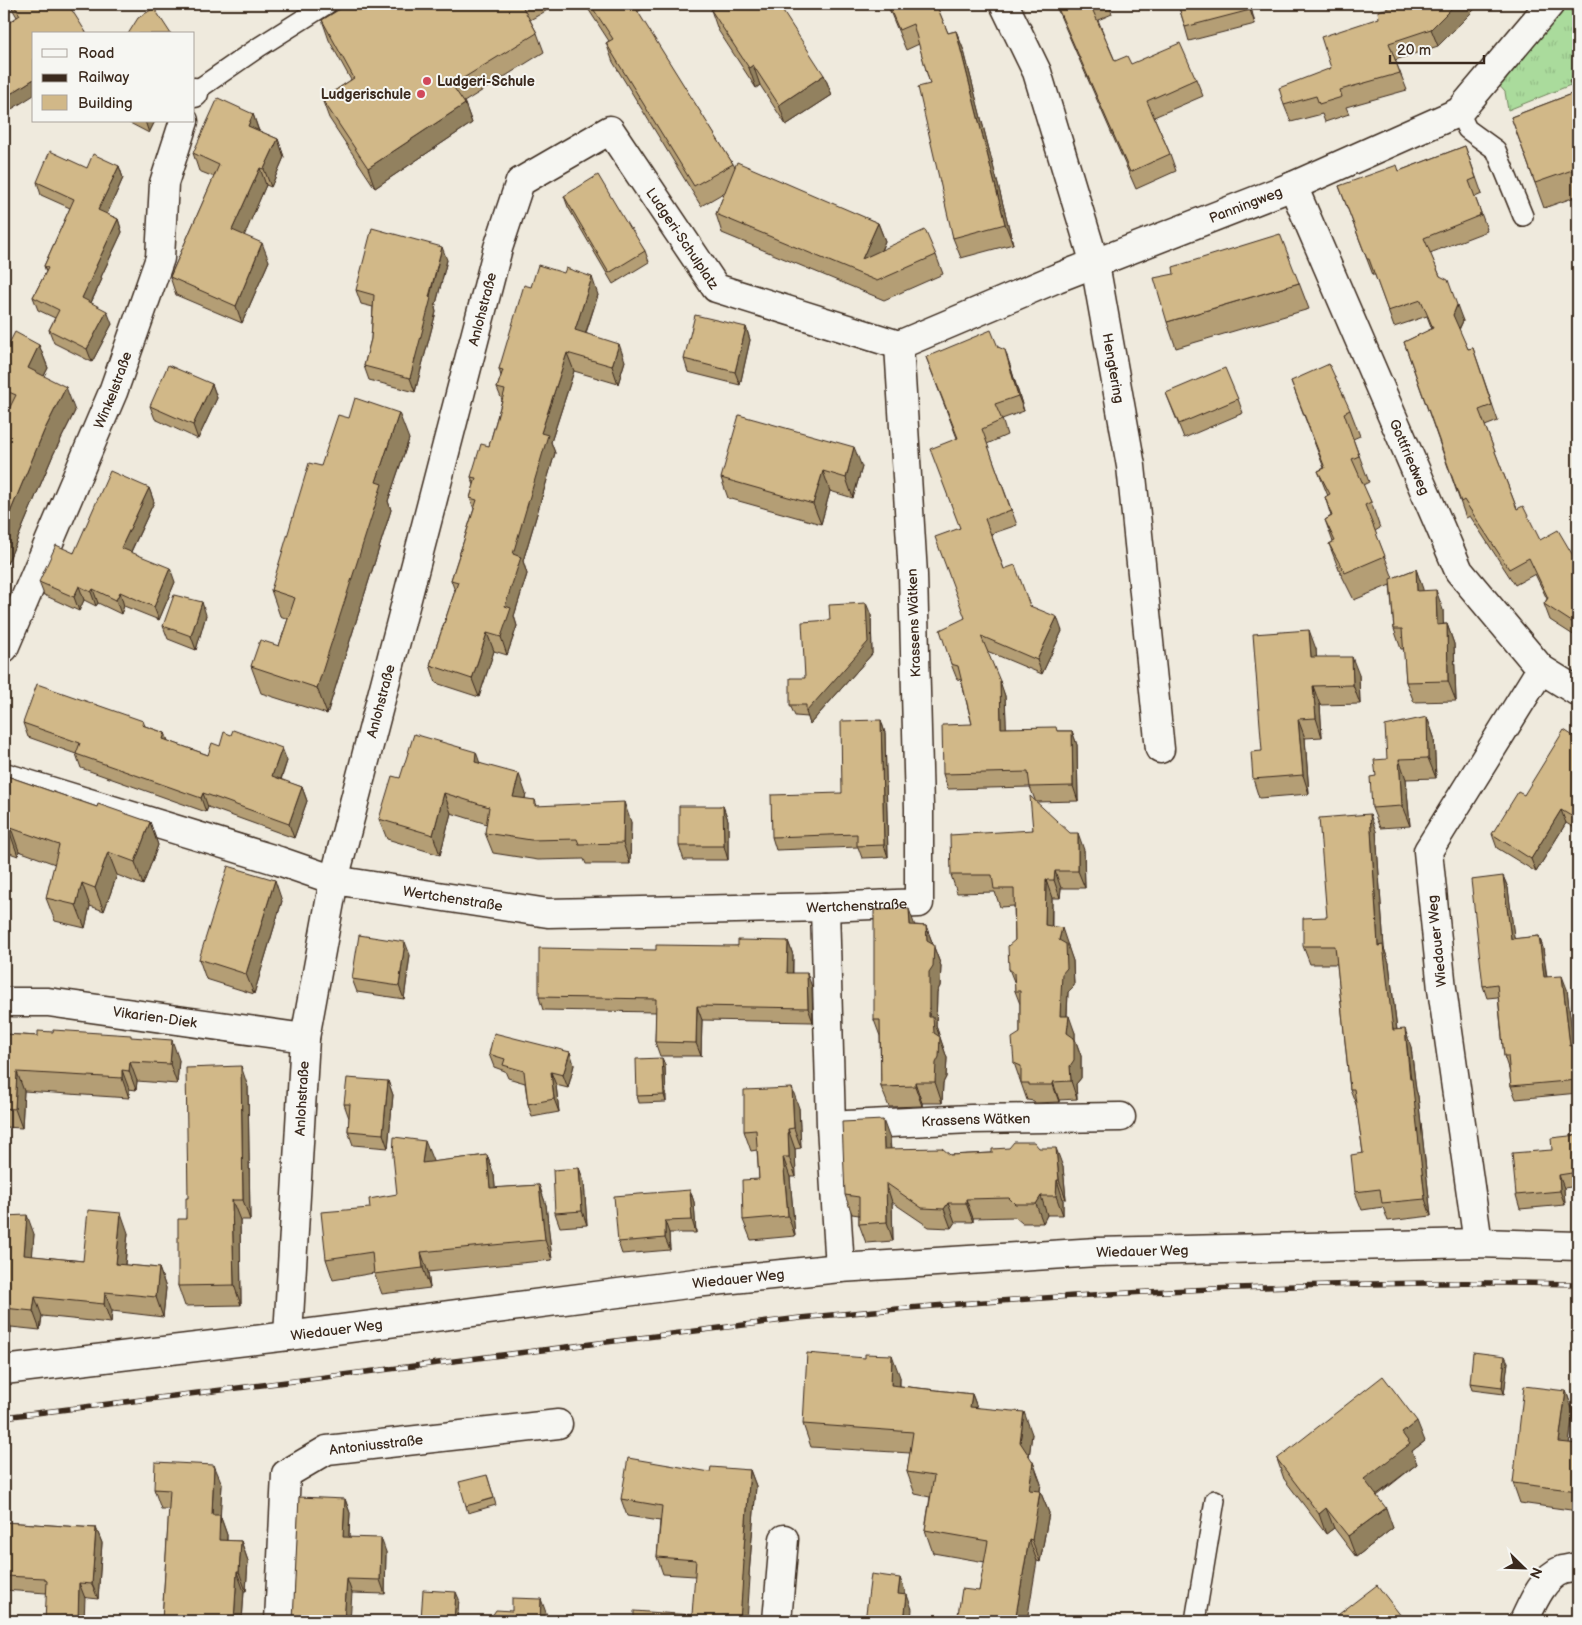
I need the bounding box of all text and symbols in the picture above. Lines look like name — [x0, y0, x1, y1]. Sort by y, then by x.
legend — [32, 32, 195, 122]
scale bar — [1390, 32, 1483, 64]
text: 20 m — [1397, 41, 1431, 60]
text: Road — [78, 44, 114, 63]
text: Railway — [78, 68, 129, 87]
place label: Ludgeri-Schule — [437, 73, 535, 90]
marker: Ludgeri-Schule — [421, 75, 433, 87]
place label: Ludgerischule — [321, 86, 411, 103]
marker: Ludgerischule — [415, 88, 427, 100]
text: Building — [78, 94, 133, 113]
street label: Panningweg — [1207, 183, 1284, 226]
street label: Ludgeri-Schulplatz — [643, 184, 723, 292]
street label: Anlohstraße — [464, 270, 500, 348]
street label: Hengtering — [1099, 332, 1128, 405]
street label: Winkelstraße — [90, 349, 135, 431]
street label: Gottfriedweg — [1386, 416, 1434, 497]
street label: Krassens Wätken — [904, 568, 924, 678]
street label: Anlohstraße — [363, 662, 398, 740]
street label: Wertchenstraße — [402, 882, 504, 914]
street label: Wiedauer Weg — [1424, 894, 1450, 988]
street label: Wertchenstraße — [806, 895, 907, 916]
street label: Vikarien-Diek — [112, 1003, 198, 1031]
street label: Anlohstraße — [291, 1060, 312, 1136]
street label: Krassens Wätken — [921, 1110, 1031, 1130]
street label: Wiedauer Weg — [1096, 1241, 1189, 1261]
street label: Wiedauer Weg — [691, 1265, 785, 1292]
street label: Wiedauer Weg — [290, 1315, 384, 1344]
street label: Antoniusstraße — [328, 1431, 424, 1458]
north arrow — [1500, 1542, 1550, 1592]
text: N — [1526, 1565, 1545, 1581]

